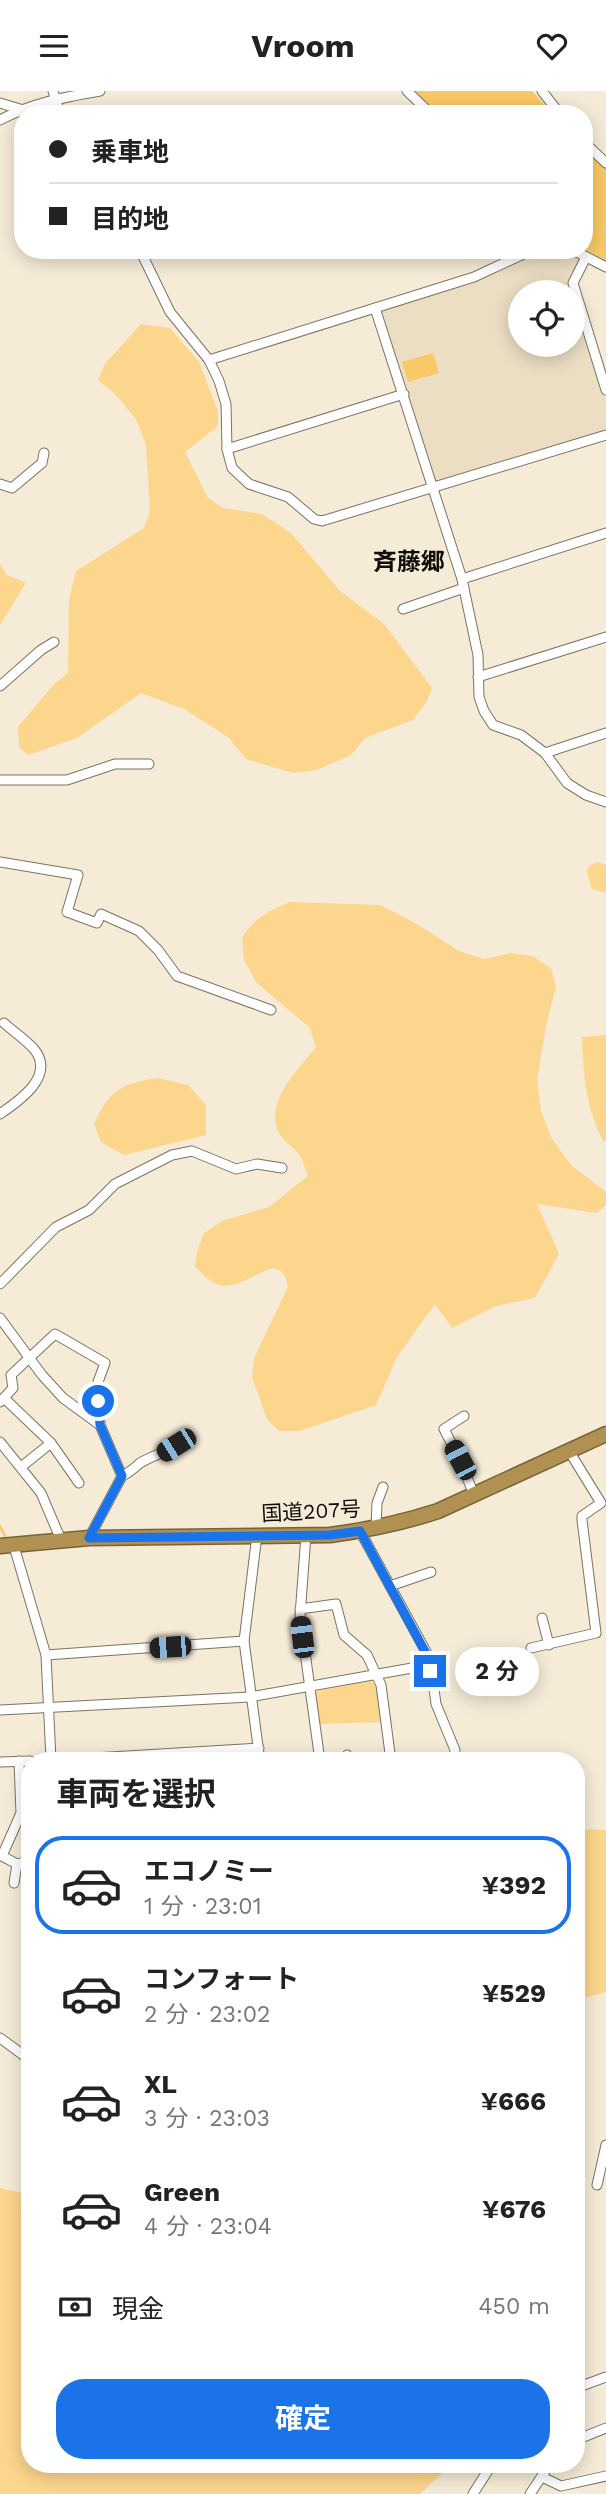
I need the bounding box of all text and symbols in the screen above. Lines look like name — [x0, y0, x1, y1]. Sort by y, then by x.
icon: menu — [35, 27, 73, 65]
text: Vroom — [251, 27, 355, 65]
icon: heart — [533, 27, 571, 65]
text: 乗車地 — [91, 137, 169, 167]
text: 目的地 — [91, 204, 169, 234]
map controls — [508, 280, 585, 357]
button: locate — [508, 280, 585, 357]
district label: 斉藤郷 — [373, 548, 445, 576]
route start — [82, 1385, 114, 1417]
car — [153, 1425, 200, 1465]
car — [441, 1437, 480, 1483]
street label: 国道207号 — [261, 1496, 361, 1526]
car — [290, 1615, 315, 1659]
car — [149, 1635, 192, 1659]
callout: 2 分 — [454, 1647, 538, 1695]
route end — [414, 1655, 446, 1687]
text: 2 分 — [475, 1658, 519, 1685]
text: 車両を選択 — [56, 1775, 216, 1813]
icon: car — [60, 1854, 123, 1917]
text: エコノミー — [144, 1856, 274, 1886]
text: ¥392 — [482, 1870, 546, 1900]
text: 1 分 · 23:01 — [144, 1893, 262, 1920]
icon: car — [60, 1962, 123, 2025]
text: コンフォート — [144, 1964, 299, 1994]
text: ¥529 — [482, 1978, 546, 2008]
text: 2 分 · 23:02 — [144, 2001, 270, 2028]
text: XL — [144, 2069, 177, 2099]
icon: car — [60, 2070, 123, 2133]
text: ¥666 — [481, 2086, 546, 2116]
text: 3 分 · 23:03 — [144, 2105, 270, 2132]
text: Green — [144, 2177, 220, 2207]
icon: car — [60, 2178, 123, 2241]
text: ¥676 — [482, 2194, 546, 2224]
text: 4 分 · 23:04 — [144, 2213, 272, 2240]
icon: cash — [56, 2288, 94, 2326]
text: 450 m — [478, 2293, 550, 2320]
text: 現金 — [112, 2294, 164, 2324]
button: 確定 — [56, 2379, 550, 2459]

